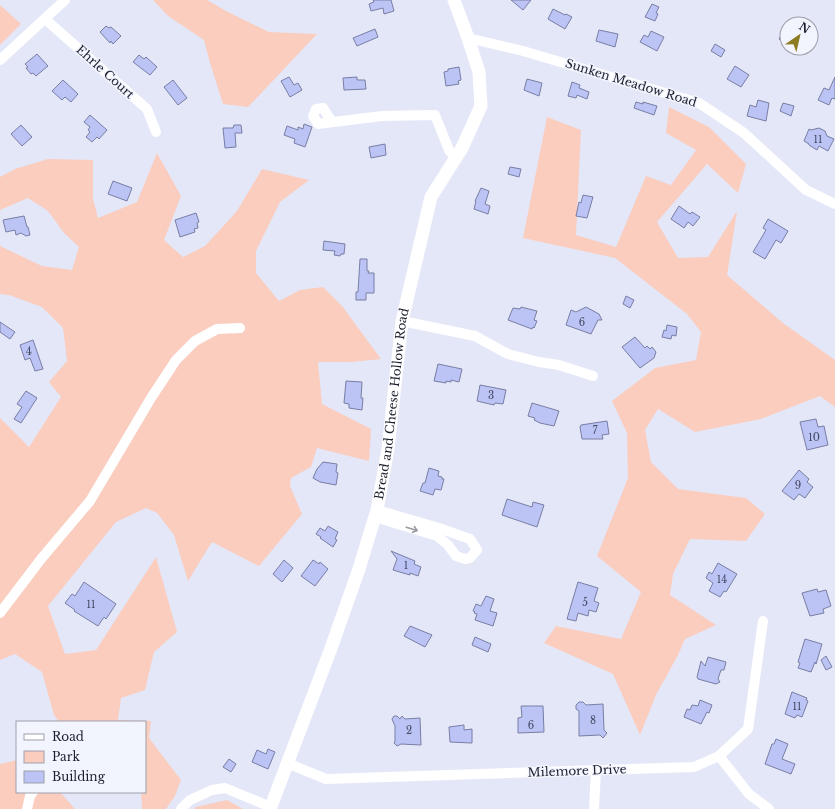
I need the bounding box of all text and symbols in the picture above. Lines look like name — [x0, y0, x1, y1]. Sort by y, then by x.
north arrow — [779, 16, 819, 56]
text: N — [796, 19, 813, 37]
street label: Ehrle Court — [73, 42, 138, 102]
street label: Sunken Meadow Road — [564, 55, 699, 110]
house number: 11 — [814, 133, 822, 146]
street label: Bread and Cheese Hollow Road — [371, 306, 412, 501]
house number: 6 — [579, 316, 585, 329]
house number: 4 — [26, 345, 32, 358]
house number: 3 — [488, 389, 494, 402]
house number: 7 — [592, 424, 598, 437]
house number: 10 — [808, 431, 820, 444]
house number: 9 — [795, 479, 801, 492]
one-way arrow — [405, 526, 418, 533]
house number: 1 — [404, 559, 408, 572]
house number: 14 — [717, 573, 727, 586]
house number: 5 — [582, 596, 588, 609]
house number: 11 — [87, 598, 95, 611]
house number: 11 — [793, 700, 801, 713]
house number: 8 — [590, 714, 596, 727]
house number: 6 — [528, 719, 534, 732]
legend — [16, 721, 146, 793]
house number: 2 — [406, 724, 412, 737]
text: Road — [52, 729, 84, 744]
text: Park — [52, 749, 80, 764]
street label: Milemore Drive — [527, 761, 627, 780]
text: Building — [52, 769, 106, 784]

